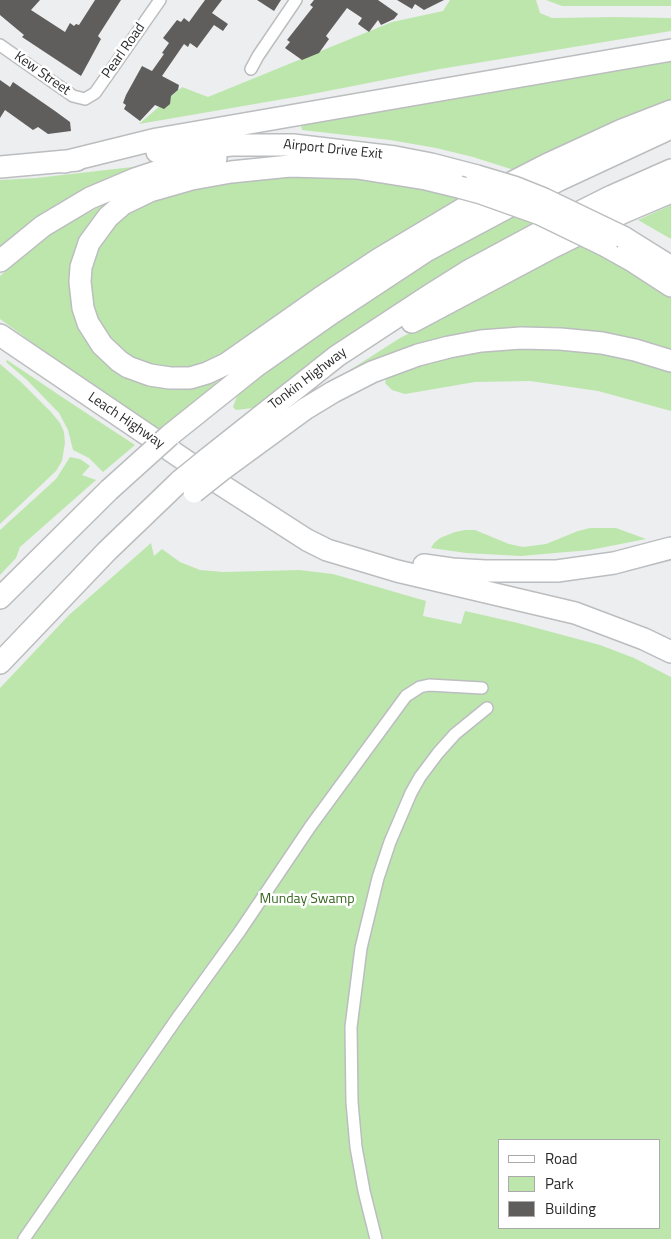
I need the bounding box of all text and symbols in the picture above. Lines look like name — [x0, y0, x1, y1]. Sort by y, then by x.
street label: Pearl Road — [99, 20, 149, 82]
street label: Kew Street — [11, 49, 73, 99]
street label: Airport Drive Exit — [283, 136, 383, 164]
street label: Tonkin Highway — [266, 344, 350, 414]
street label: Leach Highway — [84, 389, 168, 453]
park label: Munday Swamp — [259, 892, 355, 908]
legend — [498, 1139, 661, 1229]
text: Road — [545, 1147, 577, 1170]
text: Park — [545, 1172, 574, 1195]
text: Building — [545, 1197, 596, 1220]

